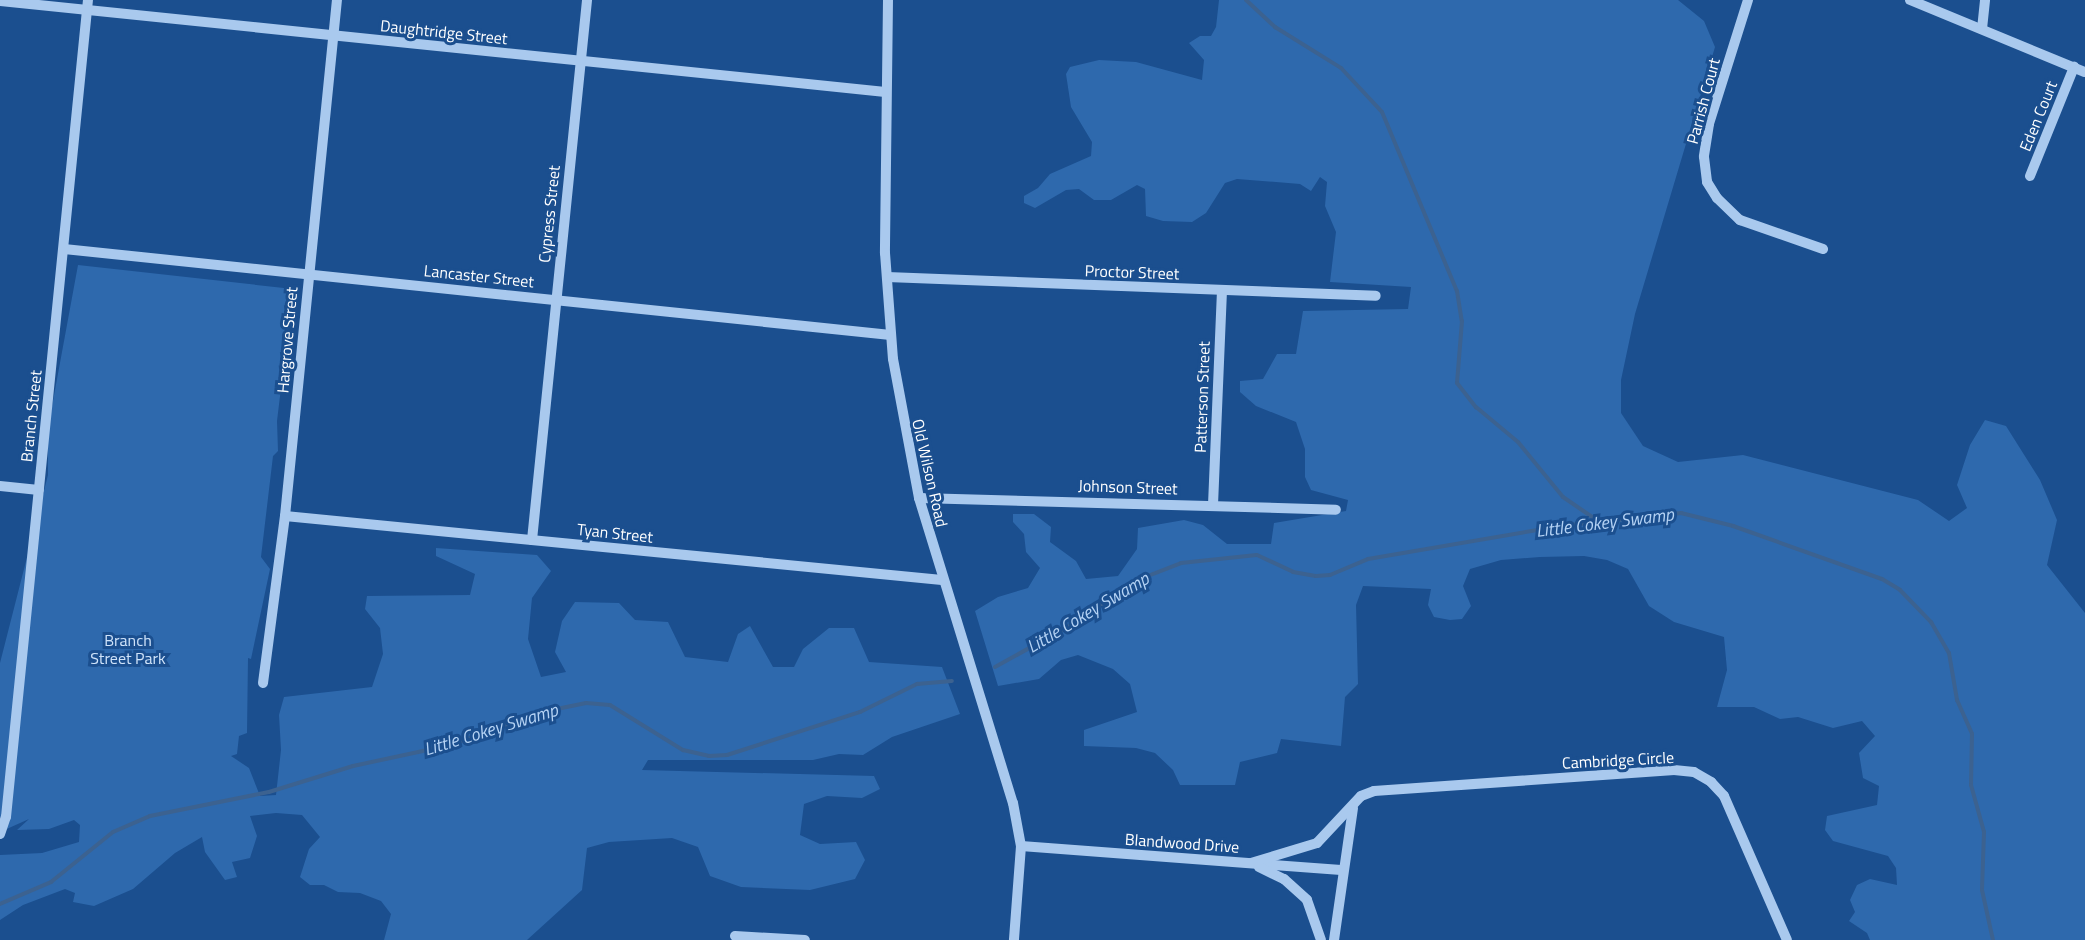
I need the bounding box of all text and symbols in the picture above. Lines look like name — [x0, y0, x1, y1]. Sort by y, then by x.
street label: Daughtridge Street — [379, 16, 509, 48]
street label: Parrish Court — [1682, 56, 1724, 146]
street label: Eden Court — [2015, 78, 2061, 154]
street label: Cypress Street — [534, 164, 564, 264]
street label: Lancaster Street — [423, 261, 535, 291]
street label: Proctor Street — [1084, 261, 1180, 283]
street label: Hargrove Street — [273, 286, 301, 394]
street label: Patterson Street — [1190, 341, 1214, 453]
street label: Branch Street — [17, 369, 45, 463]
street label: Old Wilson Road — [908, 417, 952, 529]
street label: Johnson Street — [1078, 476, 1178, 498]
water label: Little Cokey Swamp — [1535, 504, 1675, 542]
street label: Tyan Street — [576, 519, 654, 547]
water label: Little Cokey Swamp — [1023, 568, 1153, 658]
park label: Branch Street Park — [90, 630, 166, 668]
water label: Little Cokey Swamp — [422, 699, 560, 761]
street label: Cambridge Circle — [1561, 747, 1675, 773]
street label: Blandwood Drive — [1124, 829, 1240, 857]

